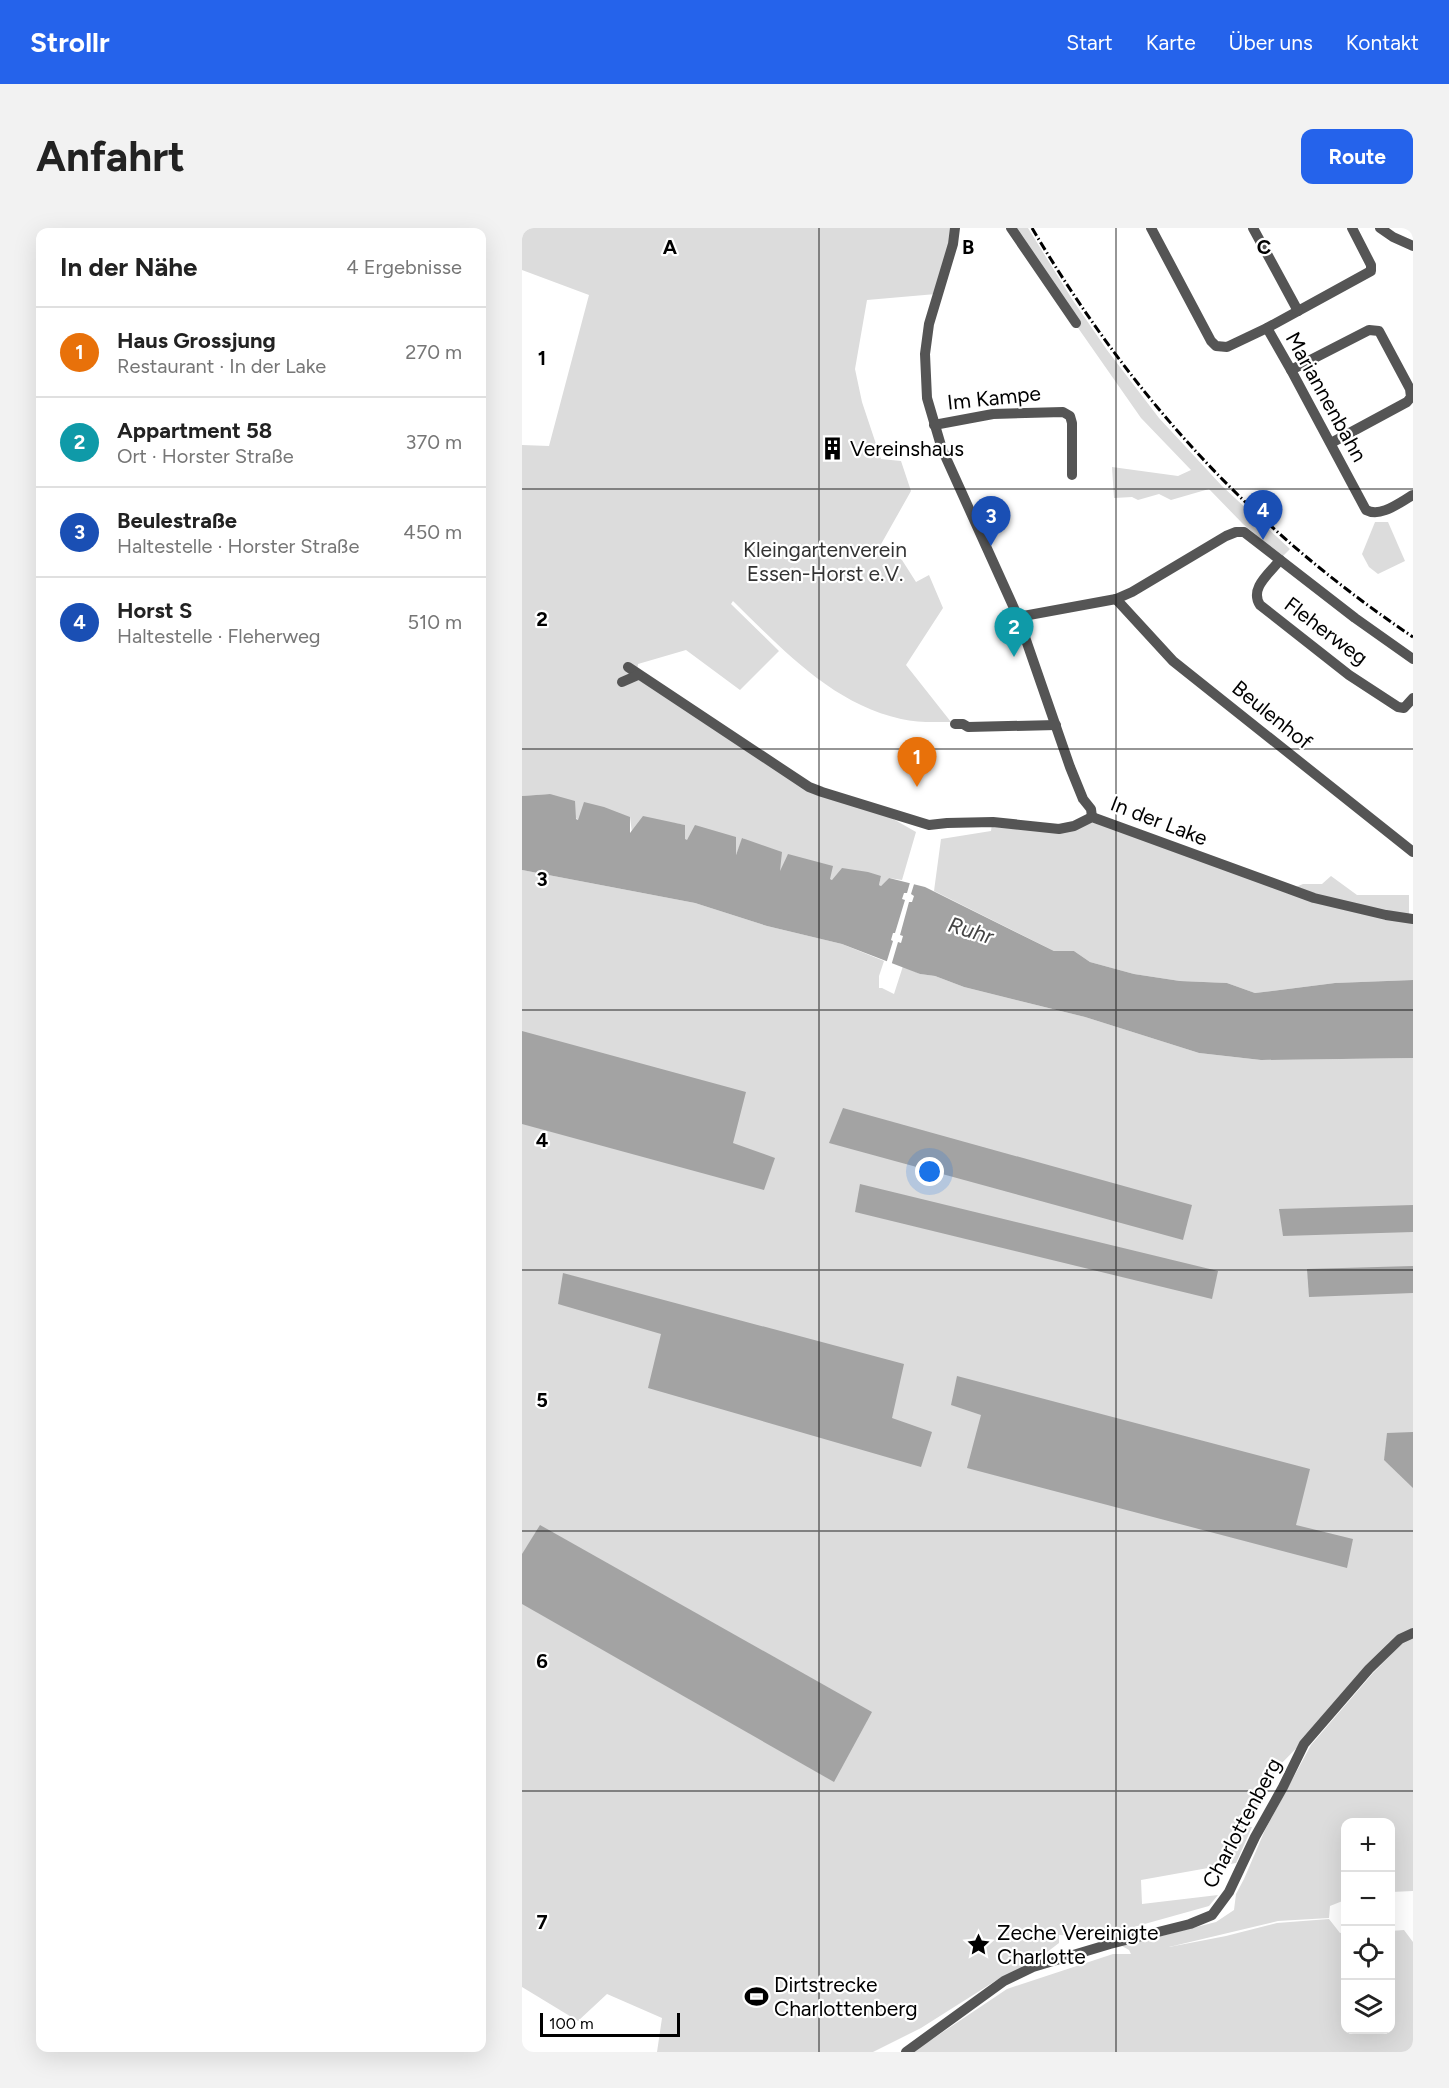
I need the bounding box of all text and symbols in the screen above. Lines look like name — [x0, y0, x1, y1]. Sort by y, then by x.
text: Strollr — [30, 25, 110, 59]
text: Start — [1066, 30, 1113, 55]
text: Karte — [1146, 30, 1196, 55]
text: Über uns — [1229, 30, 1313, 55]
text: Kontakt — [1346, 30, 1419, 55]
button: Route — [1301, 129, 1413, 184]
text: Anfahrt — [36, 131, 185, 182]
text: A — [663, 235, 678, 259]
text: B — [962, 235, 974, 259]
text: C — [1257, 235, 1271, 259]
text: In der Nähe — [60, 251, 197, 283]
text: 4 Ergebnisse — [346, 255, 462, 279]
text: Haus Grossjung — [117, 327, 276, 354]
street label: Mariannenbahn — [1281, 328, 1372, 466]
text: 1 — [75, 340, 84, 364]
text: 270 m — [405, 340, 462, 364]
text: 1 — [538, 346, 546, 370]
text: Restaurant · In der Lake — [117, 354, 326, 378]
street label: Im Kampe — [946, 380, 1042, 415]
text: Appartment 58 — [117, 417, 272, 444]
text: 2 — [74, 430, 85, 454]
text: 370 m — [406, 430, 462, 454]
building icon: Vereinshaus — [819, 436, 845, 462]
place label: Vereinshaus — [850, 436, 964, 461]
text: Ort · Horster Straße — [117, 444, 294, 468]
pin: 4 — [1244, 490, 1282, 540]
pin: 3 — [972, 496, 1010, 546]
text: Beulestraße — [117, 507, 237, 534]
text: 3 — [74, 520, 85, 544]
text: 450 m — [403, 520, 462, 544]
text: Haltestelle · Horster Straße — [117, 534, 359, 558]
park label: Kleingartenverein Essen-Horst e.V. — [743, 537, 907, 586]
street label: Fleherweg — [1280, 591, 1373, 670]
text: Horst S — [117, 597, 192, 624]
text: 2 — [536, 607, 548, 631]
pin: 2 — [994, 608, 1034, 657]
text: 4 — [73, 610, 86, 634]
text: 510 m — [407, 610, 462, 634]
text: Haltestelle · Fleherweg — [117, 624, 321, 648]
street label: Beulenhof — [1227, 675, 1317, 755]
pin: 1 — [898, 738, 936, 787]
street label: In der Lake — [1107, 791, 1211, 850]
text: 3 — [536, 867, 548, 891]
water label: Ruhr — [945, 911, 998, 951]
text: 4 — [536, 1128, 549, 1152]
your location — [915, 1157, 944, 1186]
text: 5 — [536, 1388, 548, 1412]
text: 6 — [536, 1649, 548, 1673]
street label: Charlottenberg — [1197, 1753, 1286, 1892]
map controls — [1341, 1818, 1395, 2034]
button: + — [1341, 1818, 1395, 1872]
button: − — [1341, 1872, 1395, 1926]
text: 7 — [536, 1910, 548, 1934]
place label: Zeche Vereinigte Charlotte — [997, 1920, 1159, 1969]
button: locate — [1341, 1926, 1395, 1980]
place icon: Zeche Vereinigte Charlotte — [966, 1932, 992, 1958]
place label: Dirtstrecke Charlottenberg — [774, 1972, 918, 2021]
button: layers — [1341, 1980, 1395, 2034]
sports icon: Dirtstrecke Charlottenberg — [743, 1984, 769, 2010]
scale bar — [540, 2010, 680, 2038]
text: 100 m — [549, 2014, 594, 2033]

